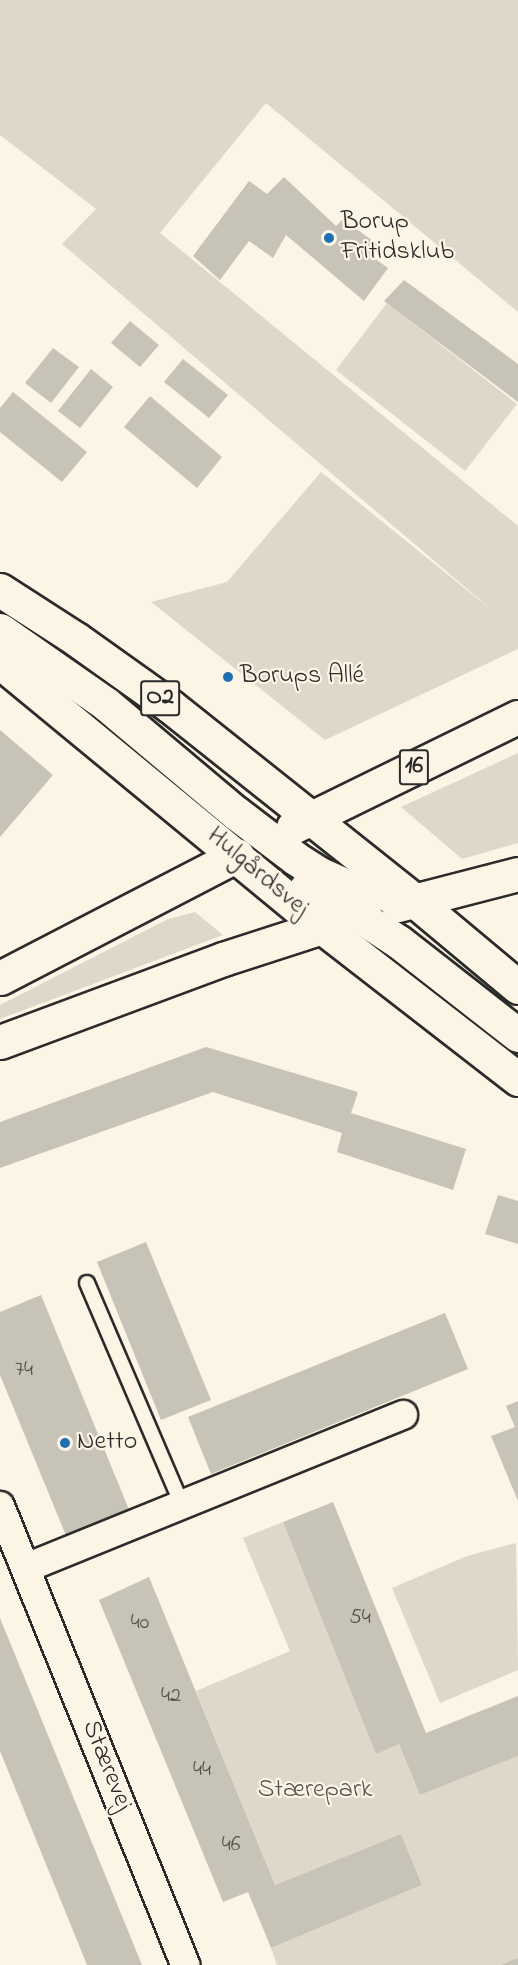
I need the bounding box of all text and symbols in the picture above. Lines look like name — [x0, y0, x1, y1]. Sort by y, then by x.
place label: Borup Fritidsklub — [341, 207, 454, 268]
marker: Borup Fritidsklub — [322, 231, 336, 245]
place label: Borups Allé — [240, 661, 364, 693]
marker: Borups Allé — [221, 670, 235, 684]
road number: O2 — [139, 677, 181, 719]
road number: 16 — [398, 746, 430, 788]
street label: Hulgårdsvej — [200, 821, 314, 925]
house number: 74 — [15, 1358, 33, 1384]
place label: Netto — [77, 1427, 137, 1459]
marker: Netto — [58, 1436, 72, 1450]
house number: 54 — [349, 1606, 371, 1632]
house number: 40 — [131, 1611, 149, 1637]
house number: 42 — [161, 1684, 181, 1710]
street label: Stærevej — [74, 1716, 138, 1816]
house number: 44 — [193, 1758, 211, 1784]
park label: Stærepark — [258, 1775, 372, 1807]
house number: 46 — [222, 1833, 240, 1859]

